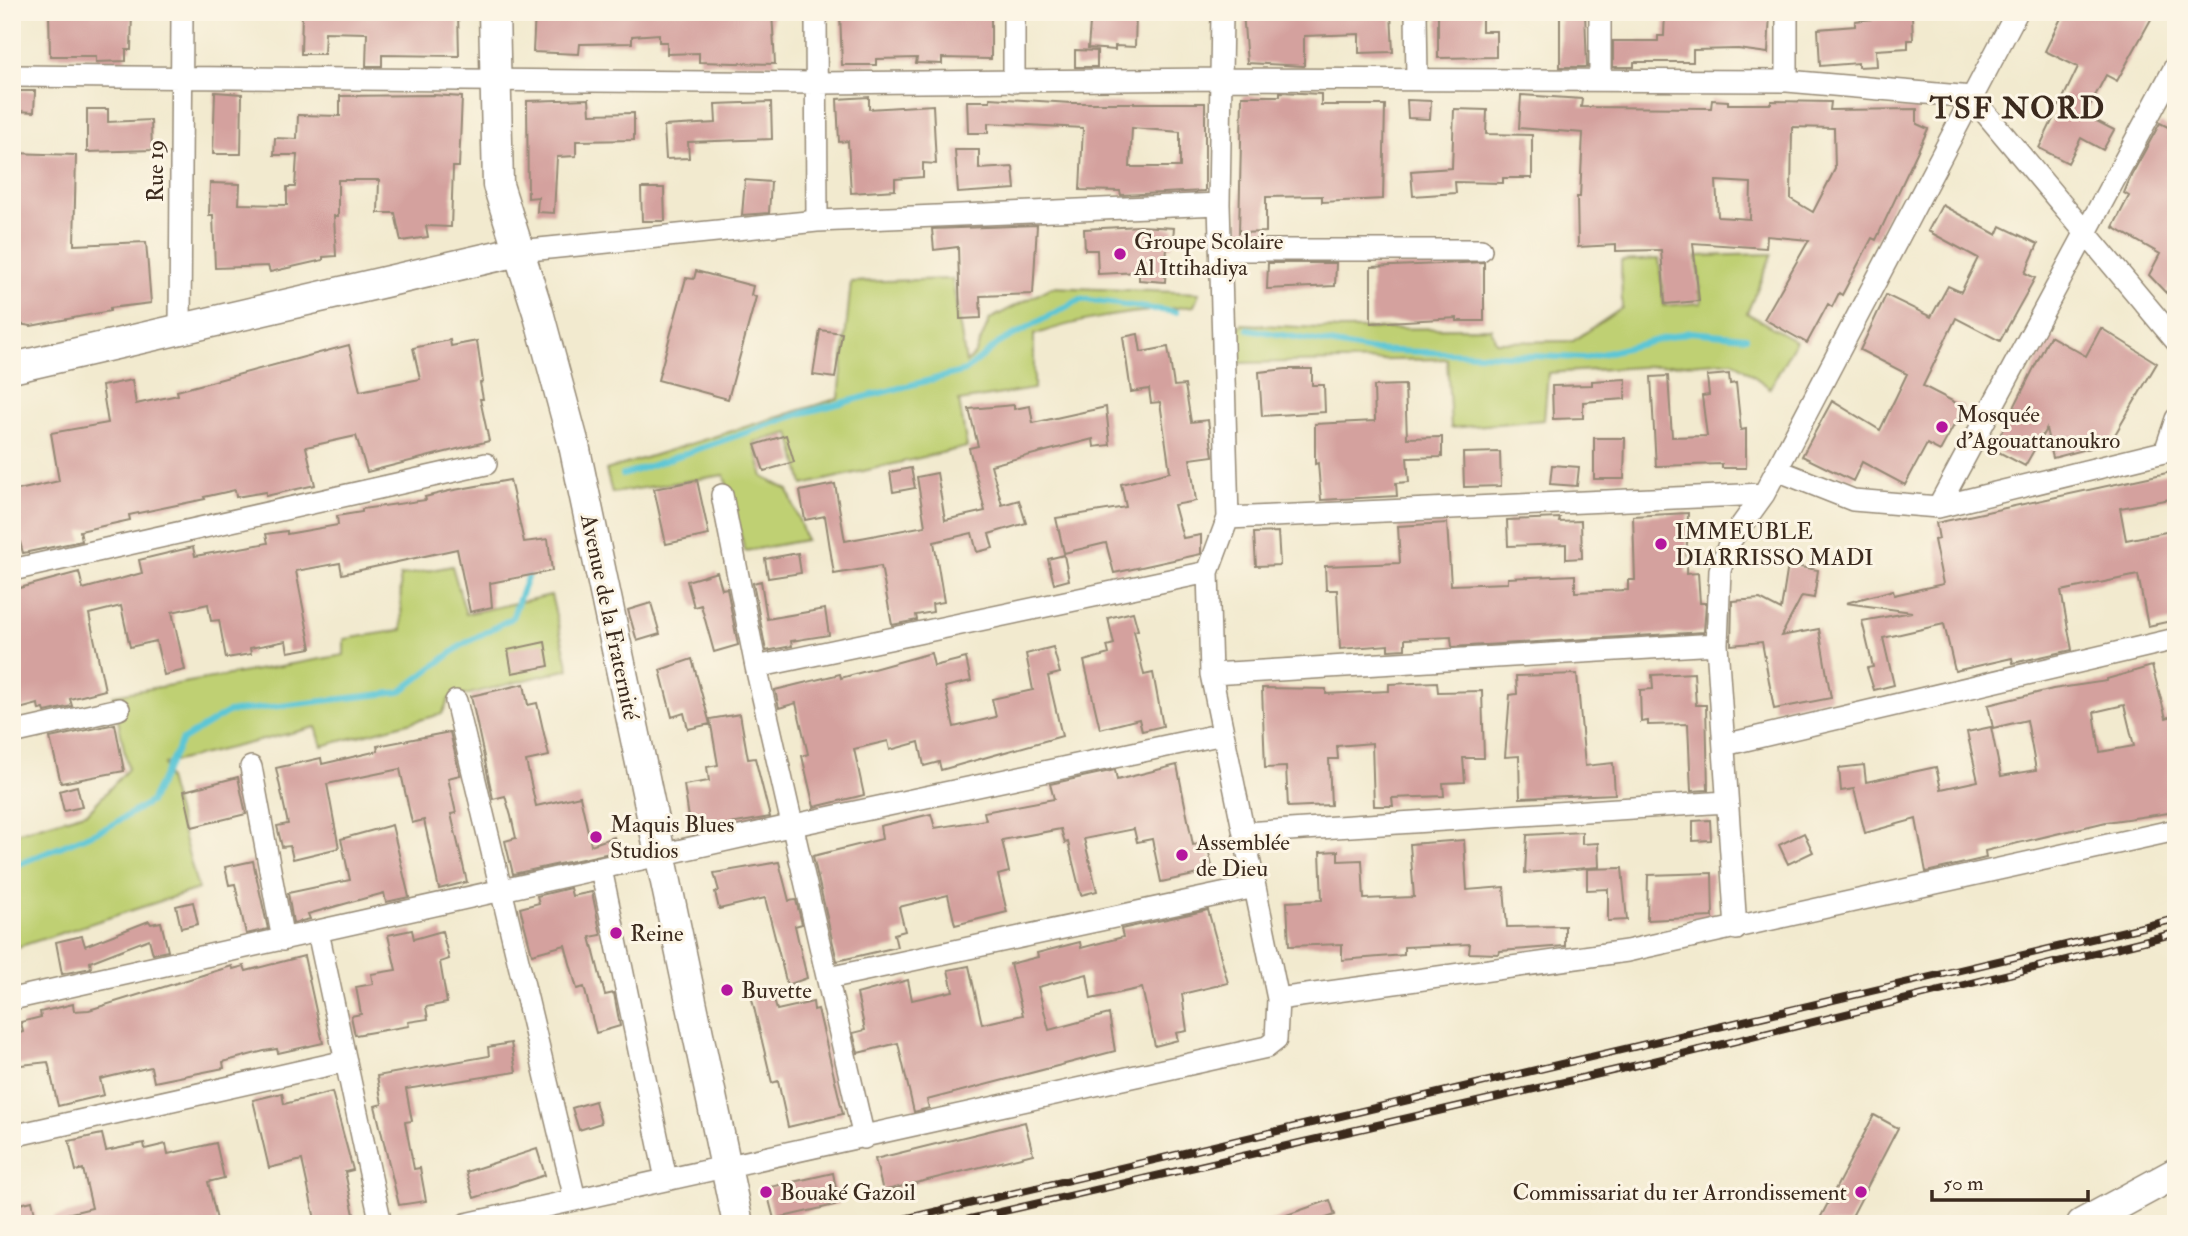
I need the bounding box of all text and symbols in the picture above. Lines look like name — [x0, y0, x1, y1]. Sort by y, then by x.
district label: TSF NORD — [1929, 90, 2106, 127]
street label: Rue 19 — [141, 140, 170, 202]
place label: Groupe Scolaire Al Ittihadiya — [1133, 227, 1284, 282]
marker: Groupe Scolaire Al Ittihadiya — [1112, 246, 1128, 262]
place label: Mosquée d'Agouattanoukro — [1956, 400, 2120, 455]
marker: Mosquée d'Agouattanoukro — [1934, 419, 1950, 435]
street label: Avenue de la Fraternité — [574, 510, 646, 723]
place label: IMMEUBLE DIARRISSO MADI — [1675, 517, 1874, 572]
marker: IMMEUBLE DIARRISSO MADI — [1653, 536, 1669, 552]
place label: Maquis Blues Studios — [610, 810, 735, 865]
place label: Assemblée de Dieu — [1195, 828, 1290, 883]
marker: Maquis Blues Studios — [588, 829, 604, 845]
marker: Assemblée de Dieu — [1174, 847, 1190, 863]
place label: Reine — [630, 919, 684, 948]
marker: Reine — [608, 925, 624, 941]
place label: Buvette — [741, 976, 812, 1005]
marker: Buvette — [719, 982, 735, 998]
scale bar — [1932, 1159, 2088, 1203]
text: 50 m — [1943, 1170, 1984, 1197]
place label: Bouaké Gazoil — [780, 1178, 916, 1207]
place label: Commissariat du 1er Arrondissement — [1512, 1178, 1847, 1207]
marker: Bouaké Gazoil — [758, 1184, 774, 1200]
marker: Commissariat du 1er Arrondissement — [1853, 1184, 1869, 1200]

